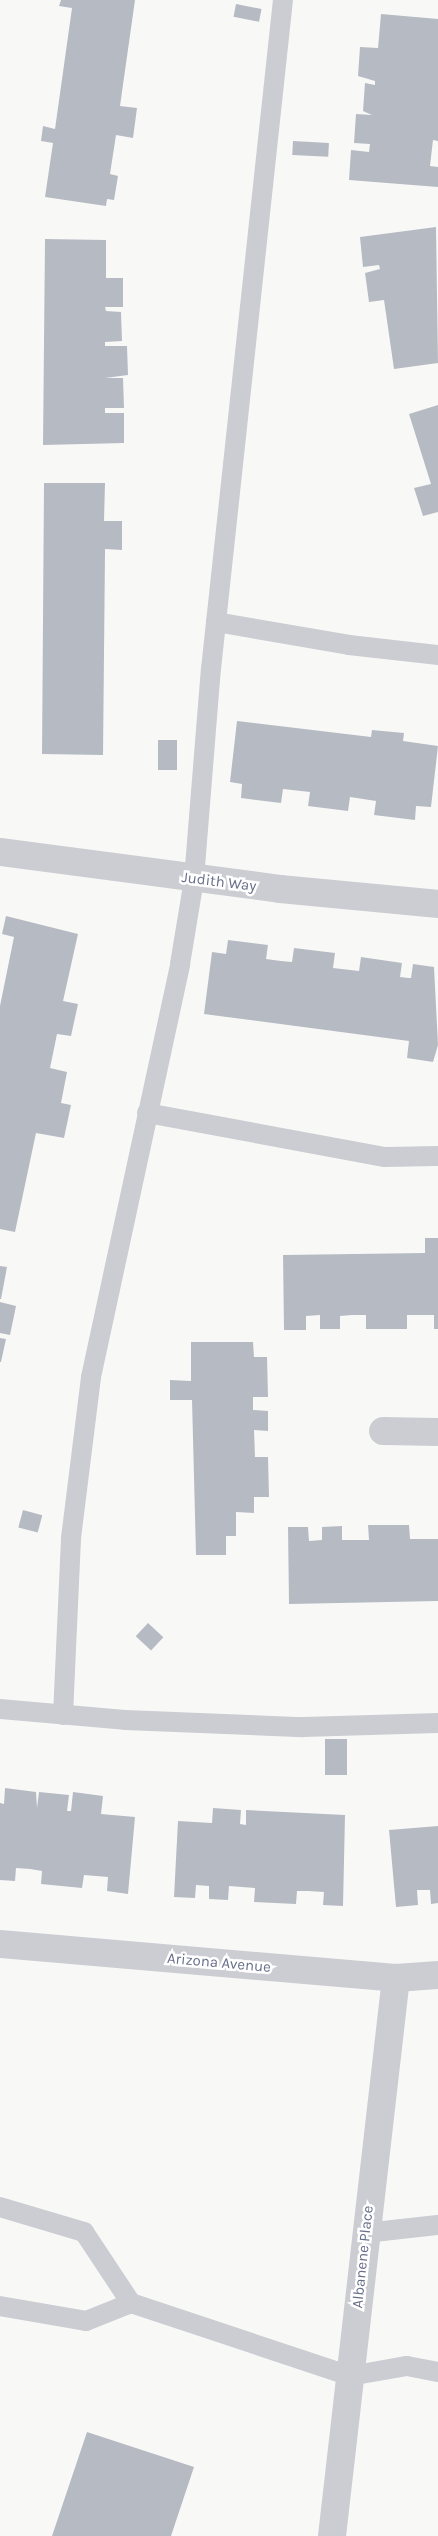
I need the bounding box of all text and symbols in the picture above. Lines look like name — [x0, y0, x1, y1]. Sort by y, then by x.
street label: Judith Way — [181, 869, 257, 895]
street label: Arizona Avenue — [166, 1949, 272, 1977]
street label: Albanene Place — [349, 2205, 377, 2309]

